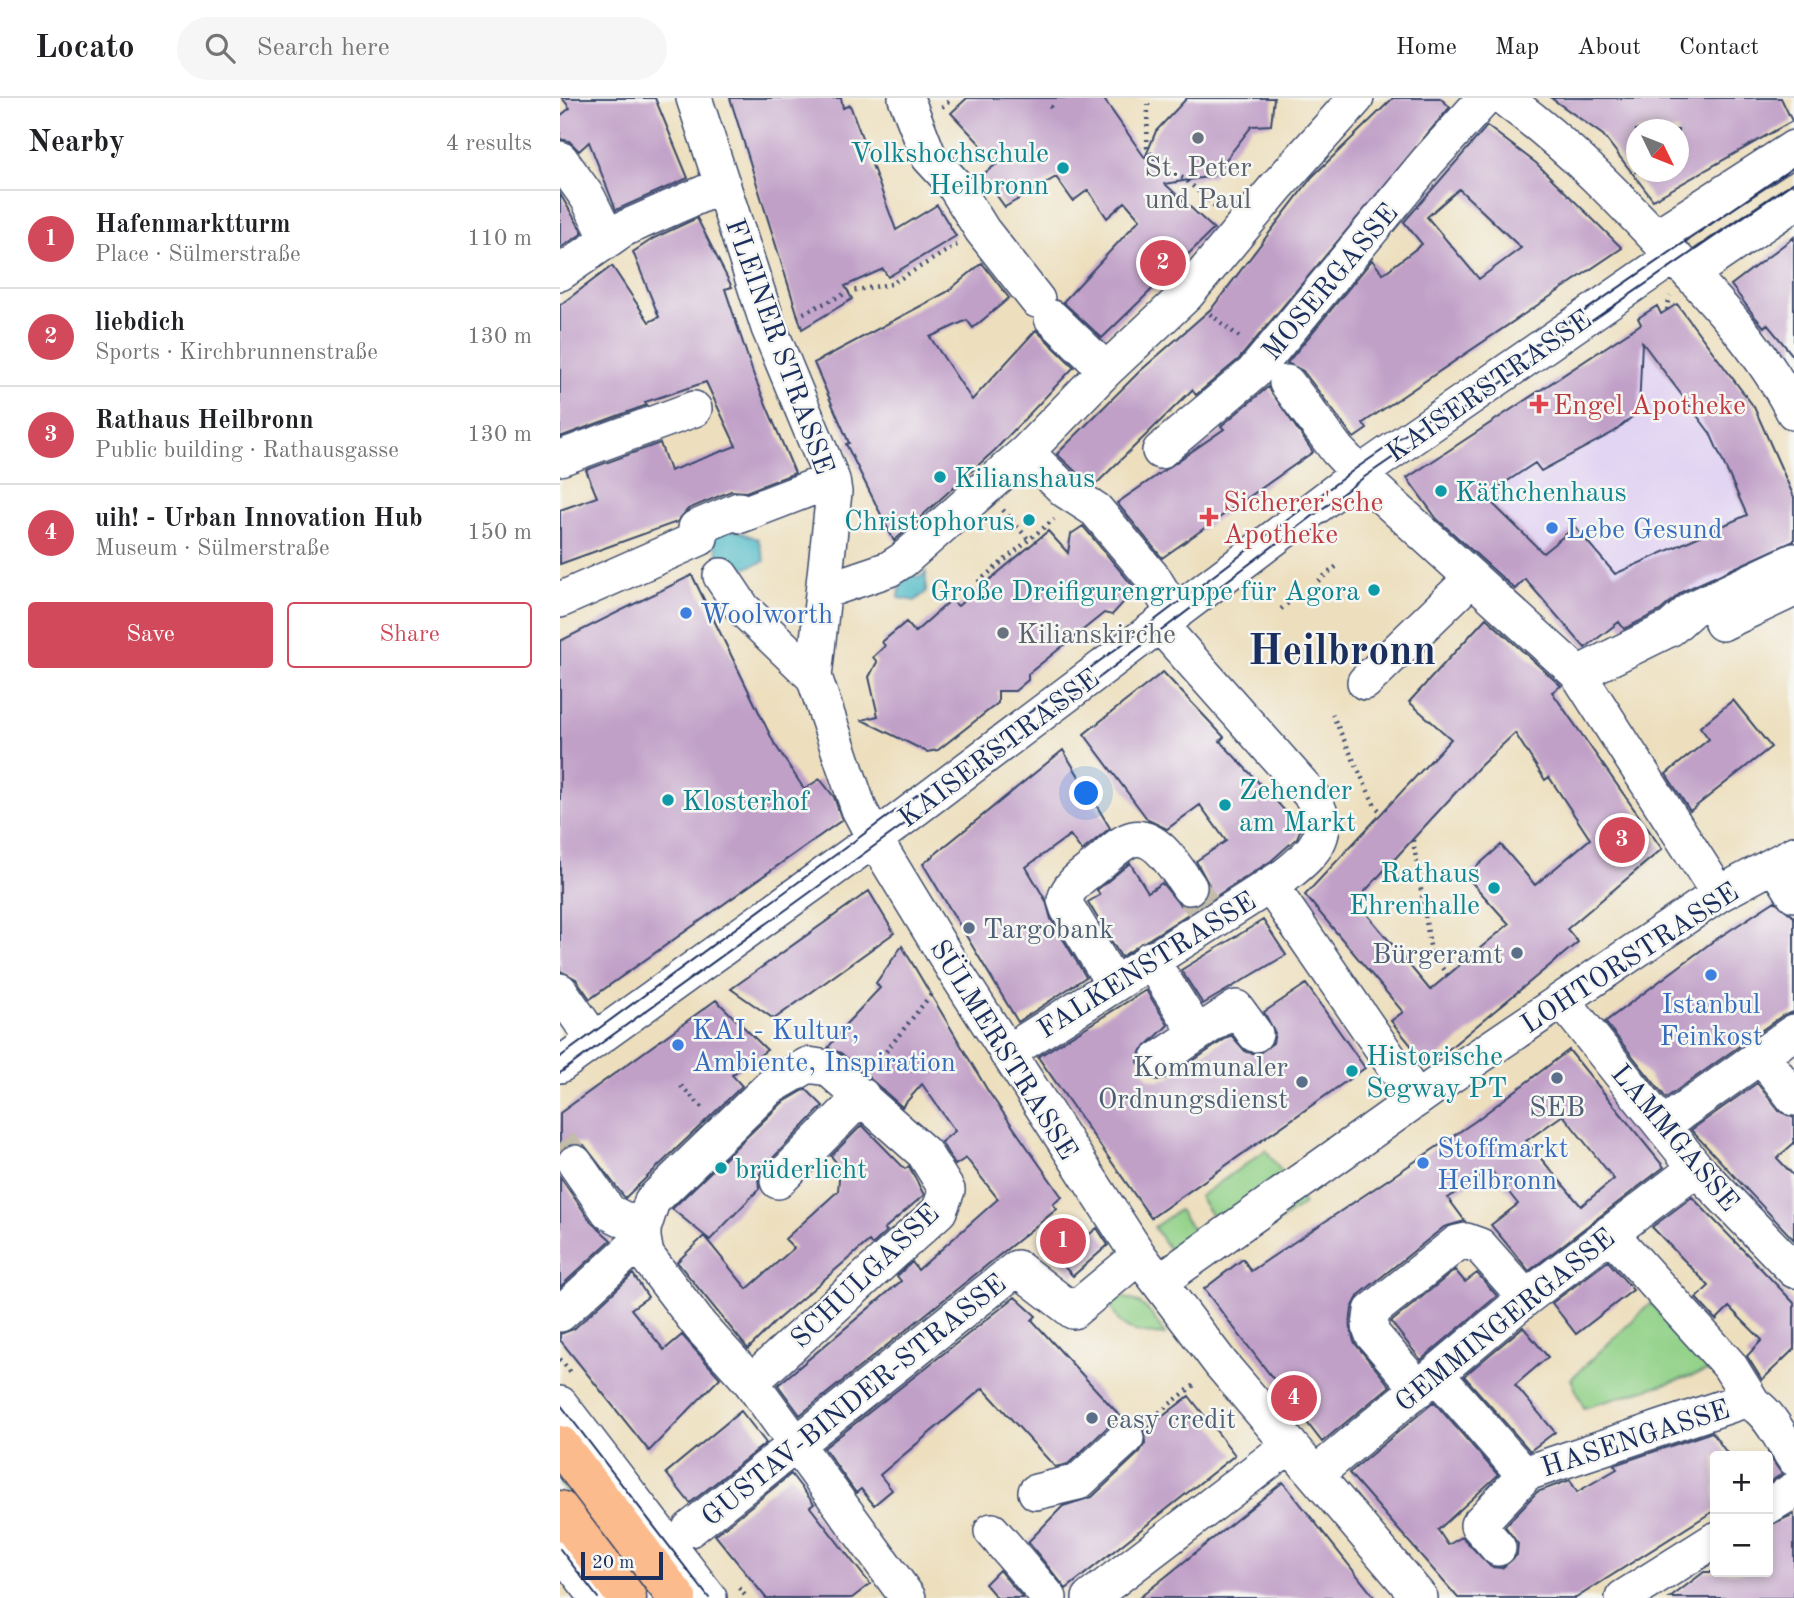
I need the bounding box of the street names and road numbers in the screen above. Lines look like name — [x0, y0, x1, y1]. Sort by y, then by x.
street label: MOSERGASSE — [1258, 199, 1405, 366]
street label: FLEINER STRASSE — [719, 216, 837, 479]
street label: KAISERSTRASSE — [1382, 306, 1597, 469]
street label: KAISERSTRASSE — [894, 665, 1105, 834]
street label: LOHTORSTRASSE — [1517, 879, 1744, 1040]
street label: FALKENSTRASSE — [1034, 888, 1262, 1045]
street label: SÜLMERSTRASSE — [924, 934, 1085, 1165]
street label: LAMMGASSE — [1605, 1060, 1743, 1218]
street label: SCHULGASSE — [787, 1200, 945, 1354]
street label: GEMMINGERGASSE — [1391, 1224, 1621, 1418]
street label: GUSTAV-BINDER-STRASSE — [698, 1270, 1012, 1532]
street label: HASENGASSE — [1538, 1396, 1734, 1484]

